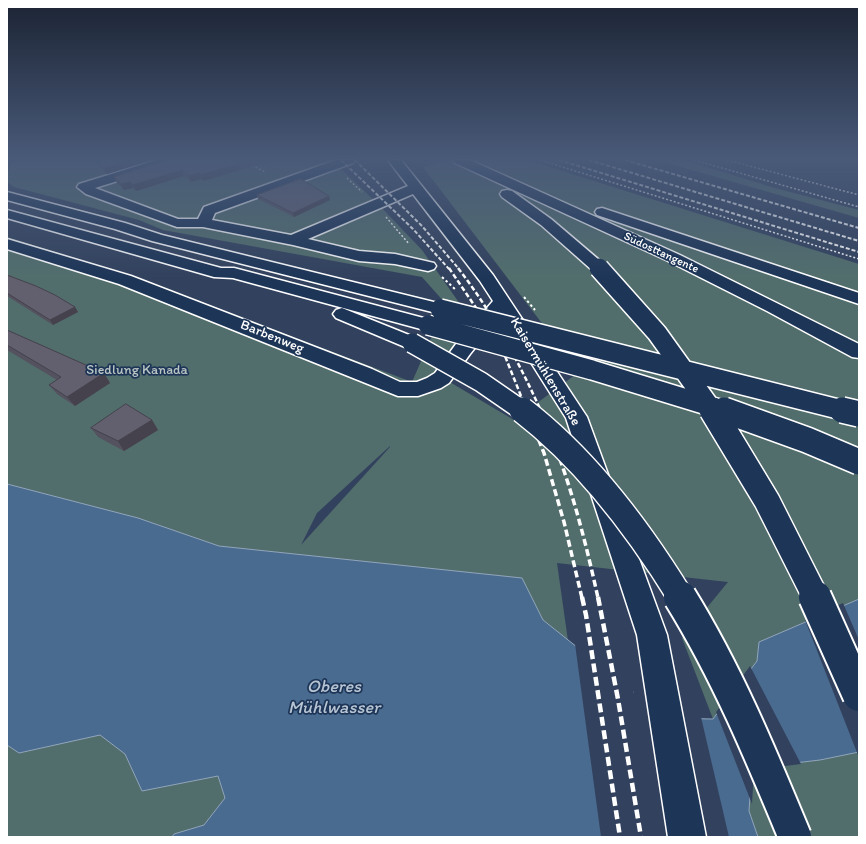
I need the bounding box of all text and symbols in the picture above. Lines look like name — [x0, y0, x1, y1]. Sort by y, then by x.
street label: Südosttangente — [621, 229, 701, 277]
street label: Kaisermühlenstraße — [506, 315, 584, 429]
street label: Barbenweg — [238, 317, 306, 357]
park label: Siedlung Kanada — [86, 362, 188, 378]
water label: Oberes Mühlwasser — [288, 676, 380, 718]

